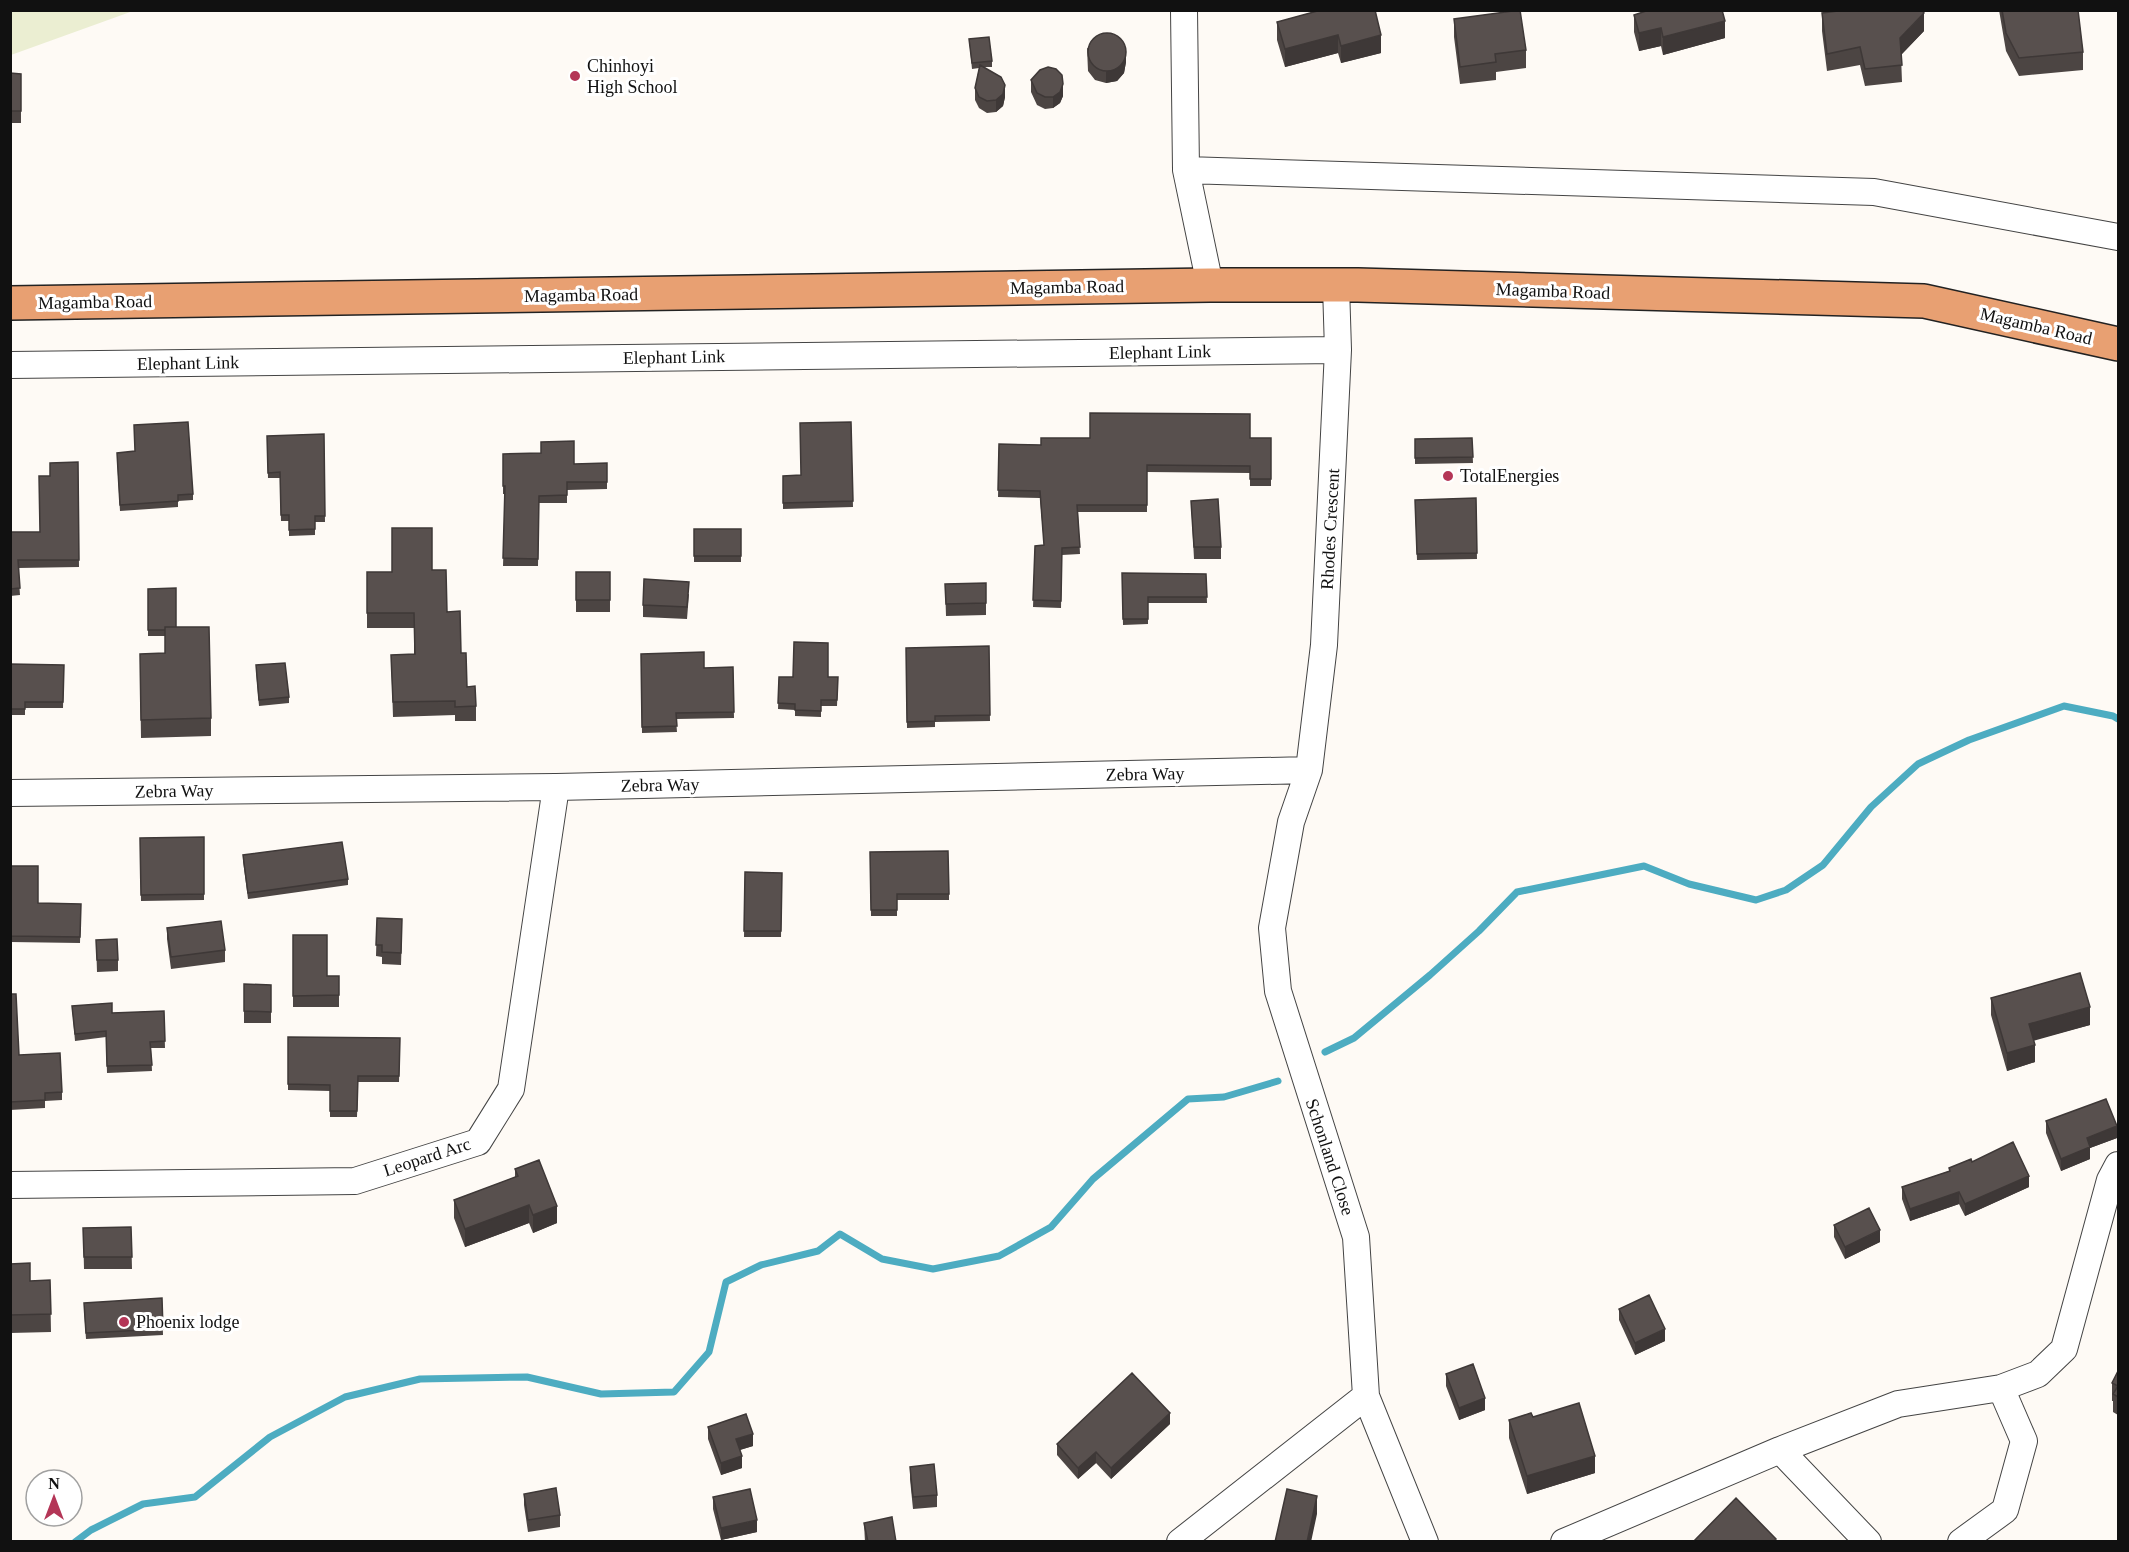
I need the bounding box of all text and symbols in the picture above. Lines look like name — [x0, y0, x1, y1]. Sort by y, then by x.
place label: Chinhoyi High School — [587, 56, 678, 97]
marker: Chinhoyi High School — [568, 69, 582, 83]
street label: Magamba Road — [1010, 276, 1124, 298]
street label: Magamba Road — [1495, 279, 1611, 303]
street label: Magamba Road — [524, 284, 638, 306]
street label: Magamba Road — [38, 291, 152, 313]
street label: Magamba Road — [1978, 303, 2094, 349]
street label: Elephant Link — [1109, 341, 1211, 363]
street label: Elephant Link — [623, 346, 725, 368]
street label: Elephant Link — [137, 352, 239, 374]
place label: TotalEnergies — [1460, 466, 1559, 486]
street label: Rhodes Crescent — [1317, 468, 1343, 590]
marker: TotalEnergies — [1441, 469, 1455, 483]
street label: Zebra Way — [1105, 763, 1185, 785]
street label: Zebra Way — [620, 774, 700, 796]
street label: Zebra Way — [134, 780, 214, 802]
street label: Schonland Close — [1302, 1096, 1358, 1218]
street label: Leopard Arc — [381, 1134, 473, 1180]
place label: Phoenix lodge — [136, 1312, 240, 1332]
marker: Phoenix lodge — [117, 1315, 131, 1329]
north arrow — [24, 1468, 84, 1528]
text: N — [48, 1475, 60, 1492]

